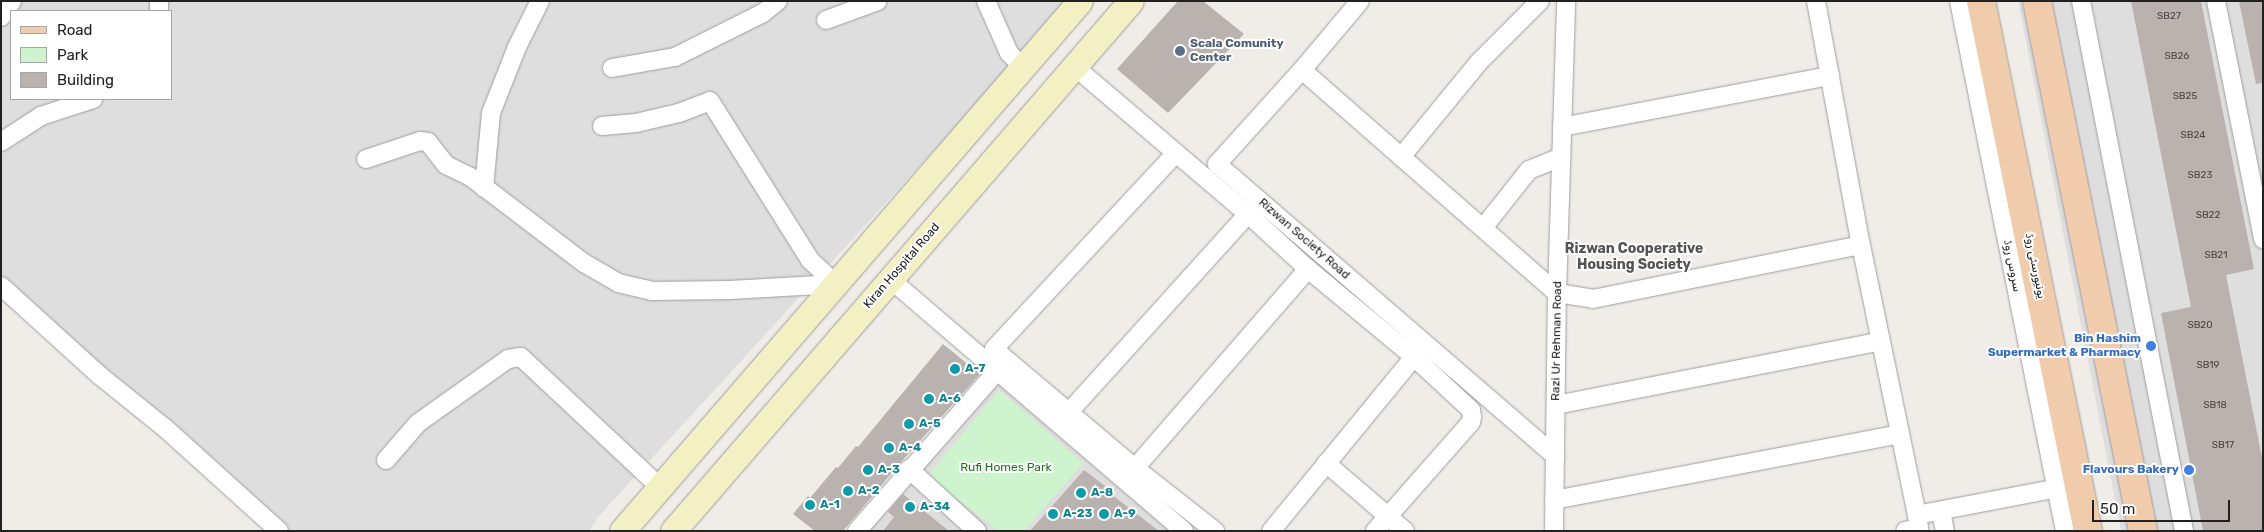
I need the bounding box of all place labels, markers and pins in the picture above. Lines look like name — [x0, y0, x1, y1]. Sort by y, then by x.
place label: Scala Comunity Center — [1190, 37, 1284, 65]
marker: Scala Comunity Center — [1174, 45, 1186, 57]
place label: Bin Hashim Supermarket & Pharmacy — [1988, 332, 2141, 360]
marker: Bin Hashim Supermarket & Pharmacy — [2145, 340, 2157, 352]
place label: A-7 — [965, 362, 985, 376]
marker: A-7 — [949, 363, 961, 375]
place label: A-6 — [939, 392, 961, 406]
marker: A-6 — [923, 393, 935, 405]
place label: A-5 — [919, 417, 941, 431]
marker: A-5 — [903, 418, 915, 430]
place label: A-4 — [899, 441, 921, 455]
marker: A-4 — [883, 442, 895, 454]
place label: A-3 — [878, 463, 900, 477]
place label: Flavours Bakery — [2083, 463, 2179, 477]
marker: A-3 — [862, 464, 874, 476]
marker: Flavours Bakery — [2183, 464, 2195, 476]
place label: A-2 — [858, 484, 880, 498]
marker: A-2 — [842, 485, 854, 497]
place label: A-8 — [1091, 486, 1113, 500]
marker: A-8 — [1075, 487, 1087, 499]
place label: A-1 — [820, 498, 840, 512]
marker: A-1 — [804, 499, 816, 511]
place label: A-34 — [920, 500, 950, 514]
marker: A-34 — [904, 501, 916, 513]
place label: A-23 — [1063, 507, 1092, 521]
place label: A-9 — [1114, 507, 1136, 521]
marker: A-23 — [1047, 508, 1059, 520]
marker: A-9 — [1098, 508, 1110, 520]

